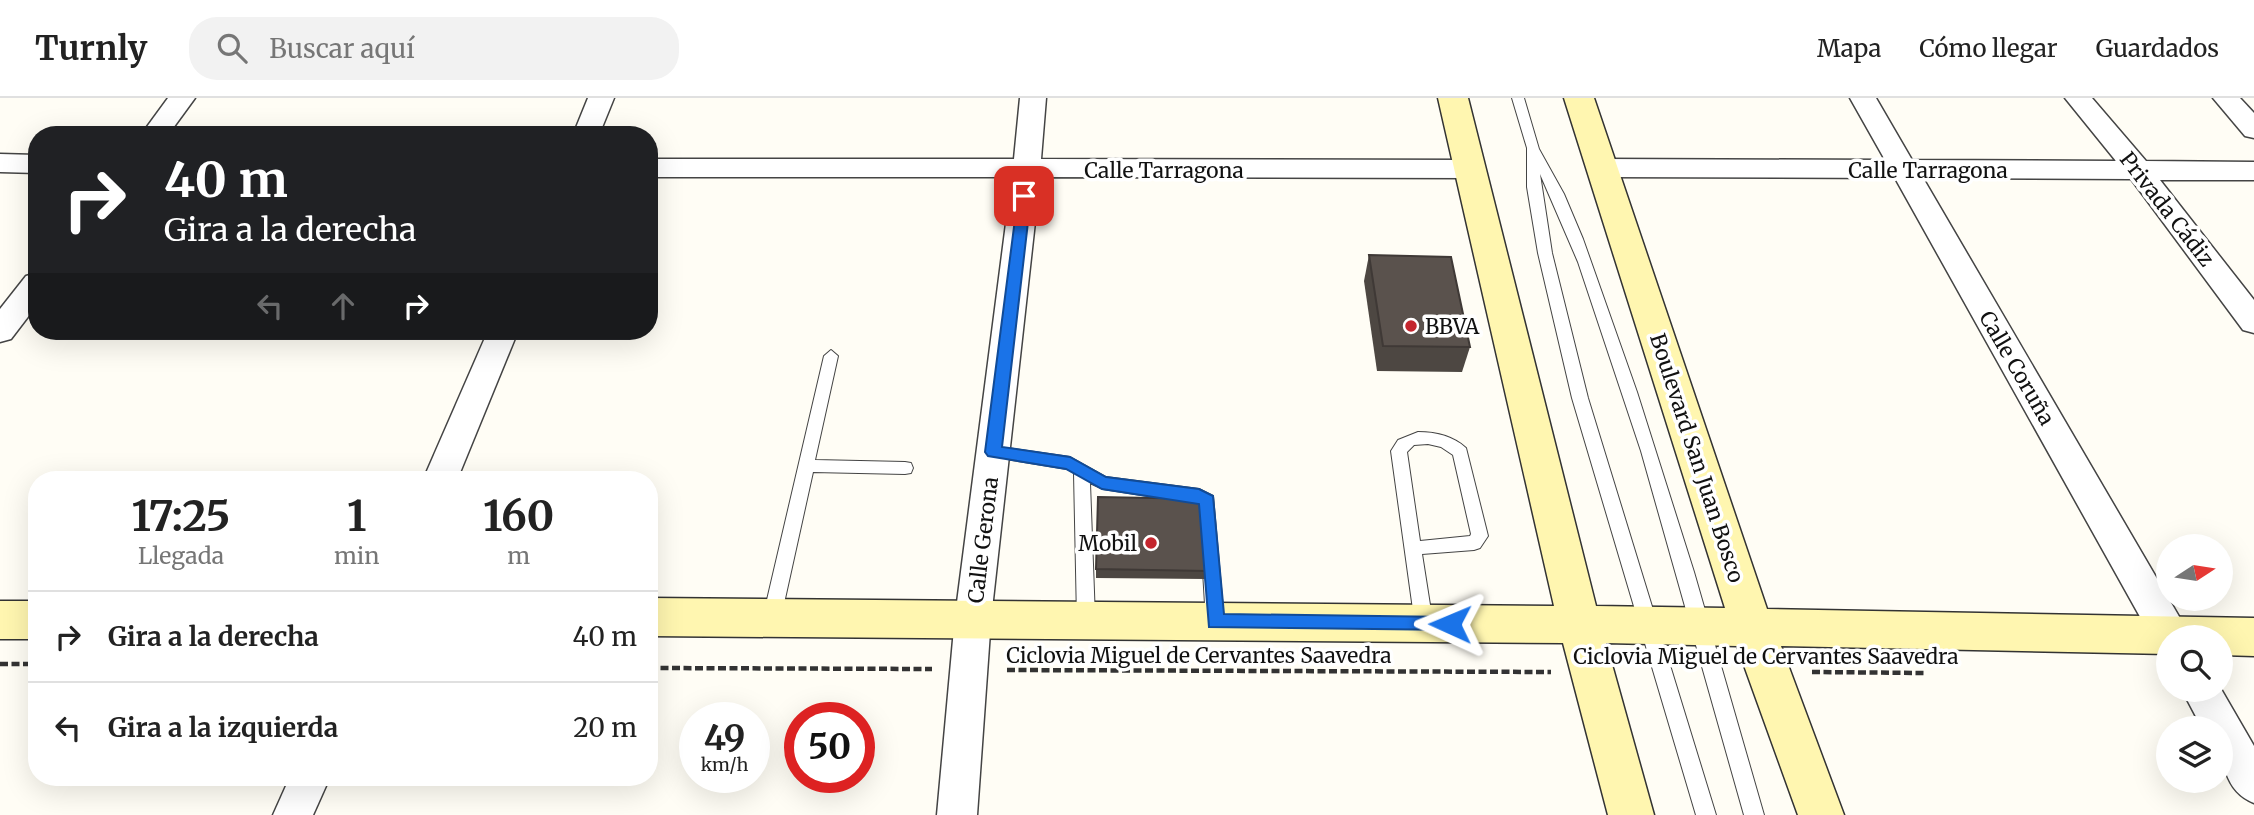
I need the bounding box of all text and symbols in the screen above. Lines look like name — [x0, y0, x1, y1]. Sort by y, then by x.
search box — [189, 17, 679, 80]
text: Turnly — [35, 28, 147, 69]
icon: search — [213, 29, 251, 67]
text: Buscar aquí — [269, 32, 415, 65]
text: Mapa — [1817, 33, 1881, 64]
text: Cómo llegar — [1919, 33, 2058, 64]
text: Guardados — [2096, 33, 2219, 64]
street label: Privada Cádiz — [2114, 146, 2220, 272]
text: 40 m — [164, 149, 288, 210]
icon: right — [49, 154, 140, 245]
street label: Calle Tarragona — [1084, 157, 1244, 184]
street label: Calle Tarragona — [1848, 157, 2008, 184]
pin — [994, 166, 1054, 226]
icon: arrive — [1005, 177, 1043, 215]
text: Gira a la derecha — [164, 210, 417, 250]
icon: left — [251, 287, 289, 325]
icon: ahead — [324, 287, 362, 325]
icon: right — [397, 287, 435, 325]
street label: Calle Coruña — [1973, 306, 2061, 430]
place label: BBVA — [1425, 313, 1480, 340]
marker: BBVA — [1403, 318, 1419, 334]
street label: Boulevard San Juan Bosco — [1644, 330, 1750, 586]
street label: Calle Gerona — [962, 475, 1004, 605]
text: 17:25 — [132, 490, 230, 542]
text: 1 — [347, 490, 366, 542]
text: 160 — [483, 490, 554, 542]
place label: Mobil — [1078, 530, 1137, 557]
north arrow — [2156, 534, 2233, 611]
map controls — [2156, 534, 2233, 793]
marker: Mobil — [1143, 535, 1159, 551]
text: Llegada — [138, 541, 224, 570]
text: min — [334, 541, 379, 570]
text: m — [507, 541, 530, 570]
position arrow — [1413, 587, 1487, 661]
icon: right — [49, 618, 87, 656]
text: Gira a la derecha — [108, 620, 319, 653]
text: 40 m — [573, 620, 637, 653]
button: search — [2156, 625, 2233, 702]
street label: Ciclovia Miguel de Cervantes Saavedra — [1006, 642, 1392, 669]
street label: Ciclovia Miguel de Cervantes Saavedra — [1573, 643, 1959, 670]
speed limit sign: 50 — [784, 702, 875, 793]
icon: left — [49, 709, 87, 747]
text: Gira a la izquierda — [108, 711, 338, 744]
text: 20 m — [573, 711, 637, 744]
text: 49 — [704, 716, 745, 760]
button: layers — [2156, 716, 2233, 793]
text: km/h — [701, 753, 748, 776]

